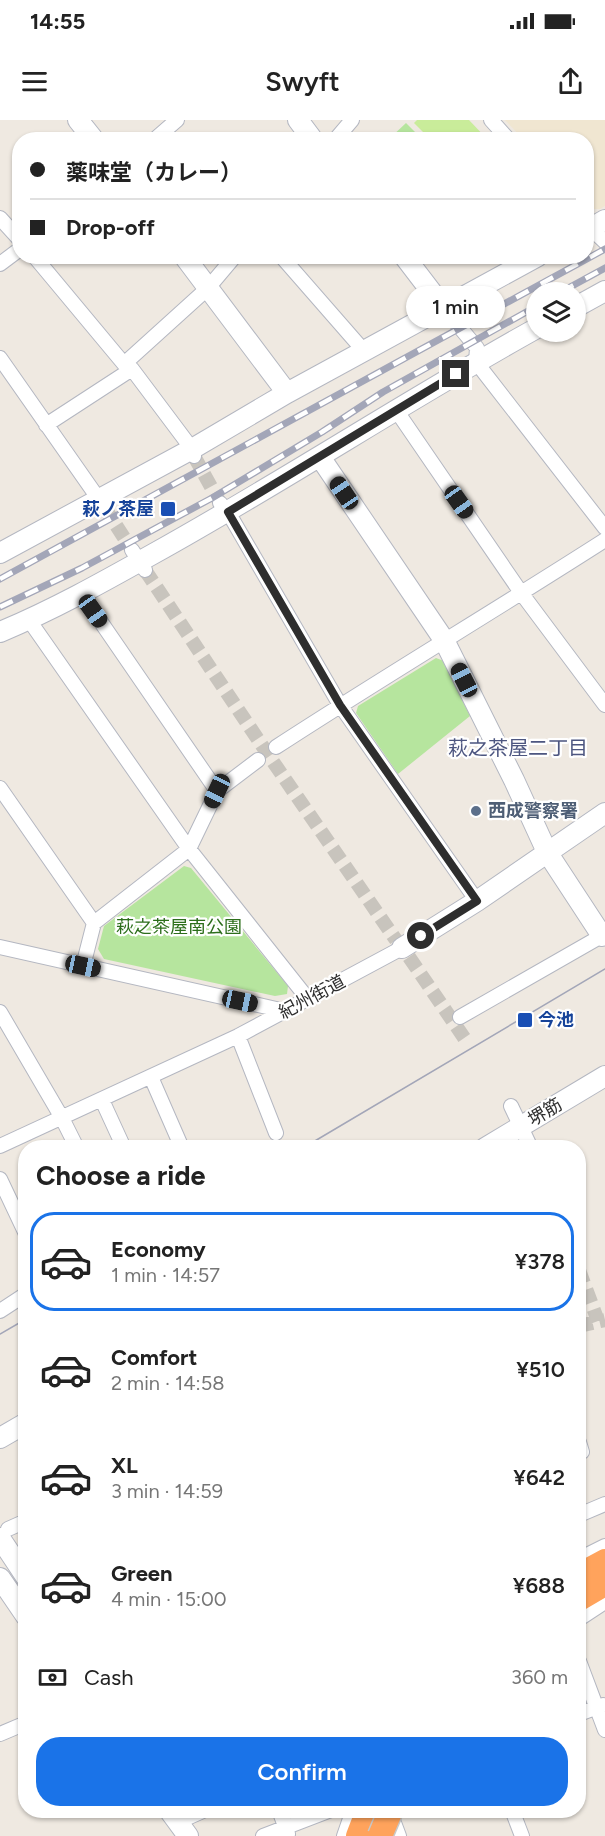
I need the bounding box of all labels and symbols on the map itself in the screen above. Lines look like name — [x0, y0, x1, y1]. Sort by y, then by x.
callout: 1 min — [406, 287, 506, 329]
route end — [442, 360, 469, 387]
car — [326, 473, 362, 513]
car — [441, 482, 477, 522]
place label: 萩ノ茶屋 — [82, 498, 154, 520]
marker: 萩ノ茶屋 — [159, 500, 177, 518]
car — [75, 591, 111, 631]
car — [448, 660, 480, 700]
district label: 萩之茶屋二丁目 — [448, 736, 588, 760]
car — [201, 771, 233, 811]
place label: 西成警察署 — [488, 800, 578, 822]
marker: 西成警察署 — [469, 804, 483, 818]
park label: 萩之茶屋南公園 — [116, 916, 242, 938]
route start — [407, 922, 434, 949]
car — [64, 953, 102, 979]
street label: 紀州街道 — [275, 970, 349, 1024]
car — [221, 988, 259, 1014]
place label: 今池 — [538, 1009, 574, 1031]
marker: 今池 — [516, 1011, 534, 1029]
street label: 堺筋 — [524, 1093, 566, 1131]

